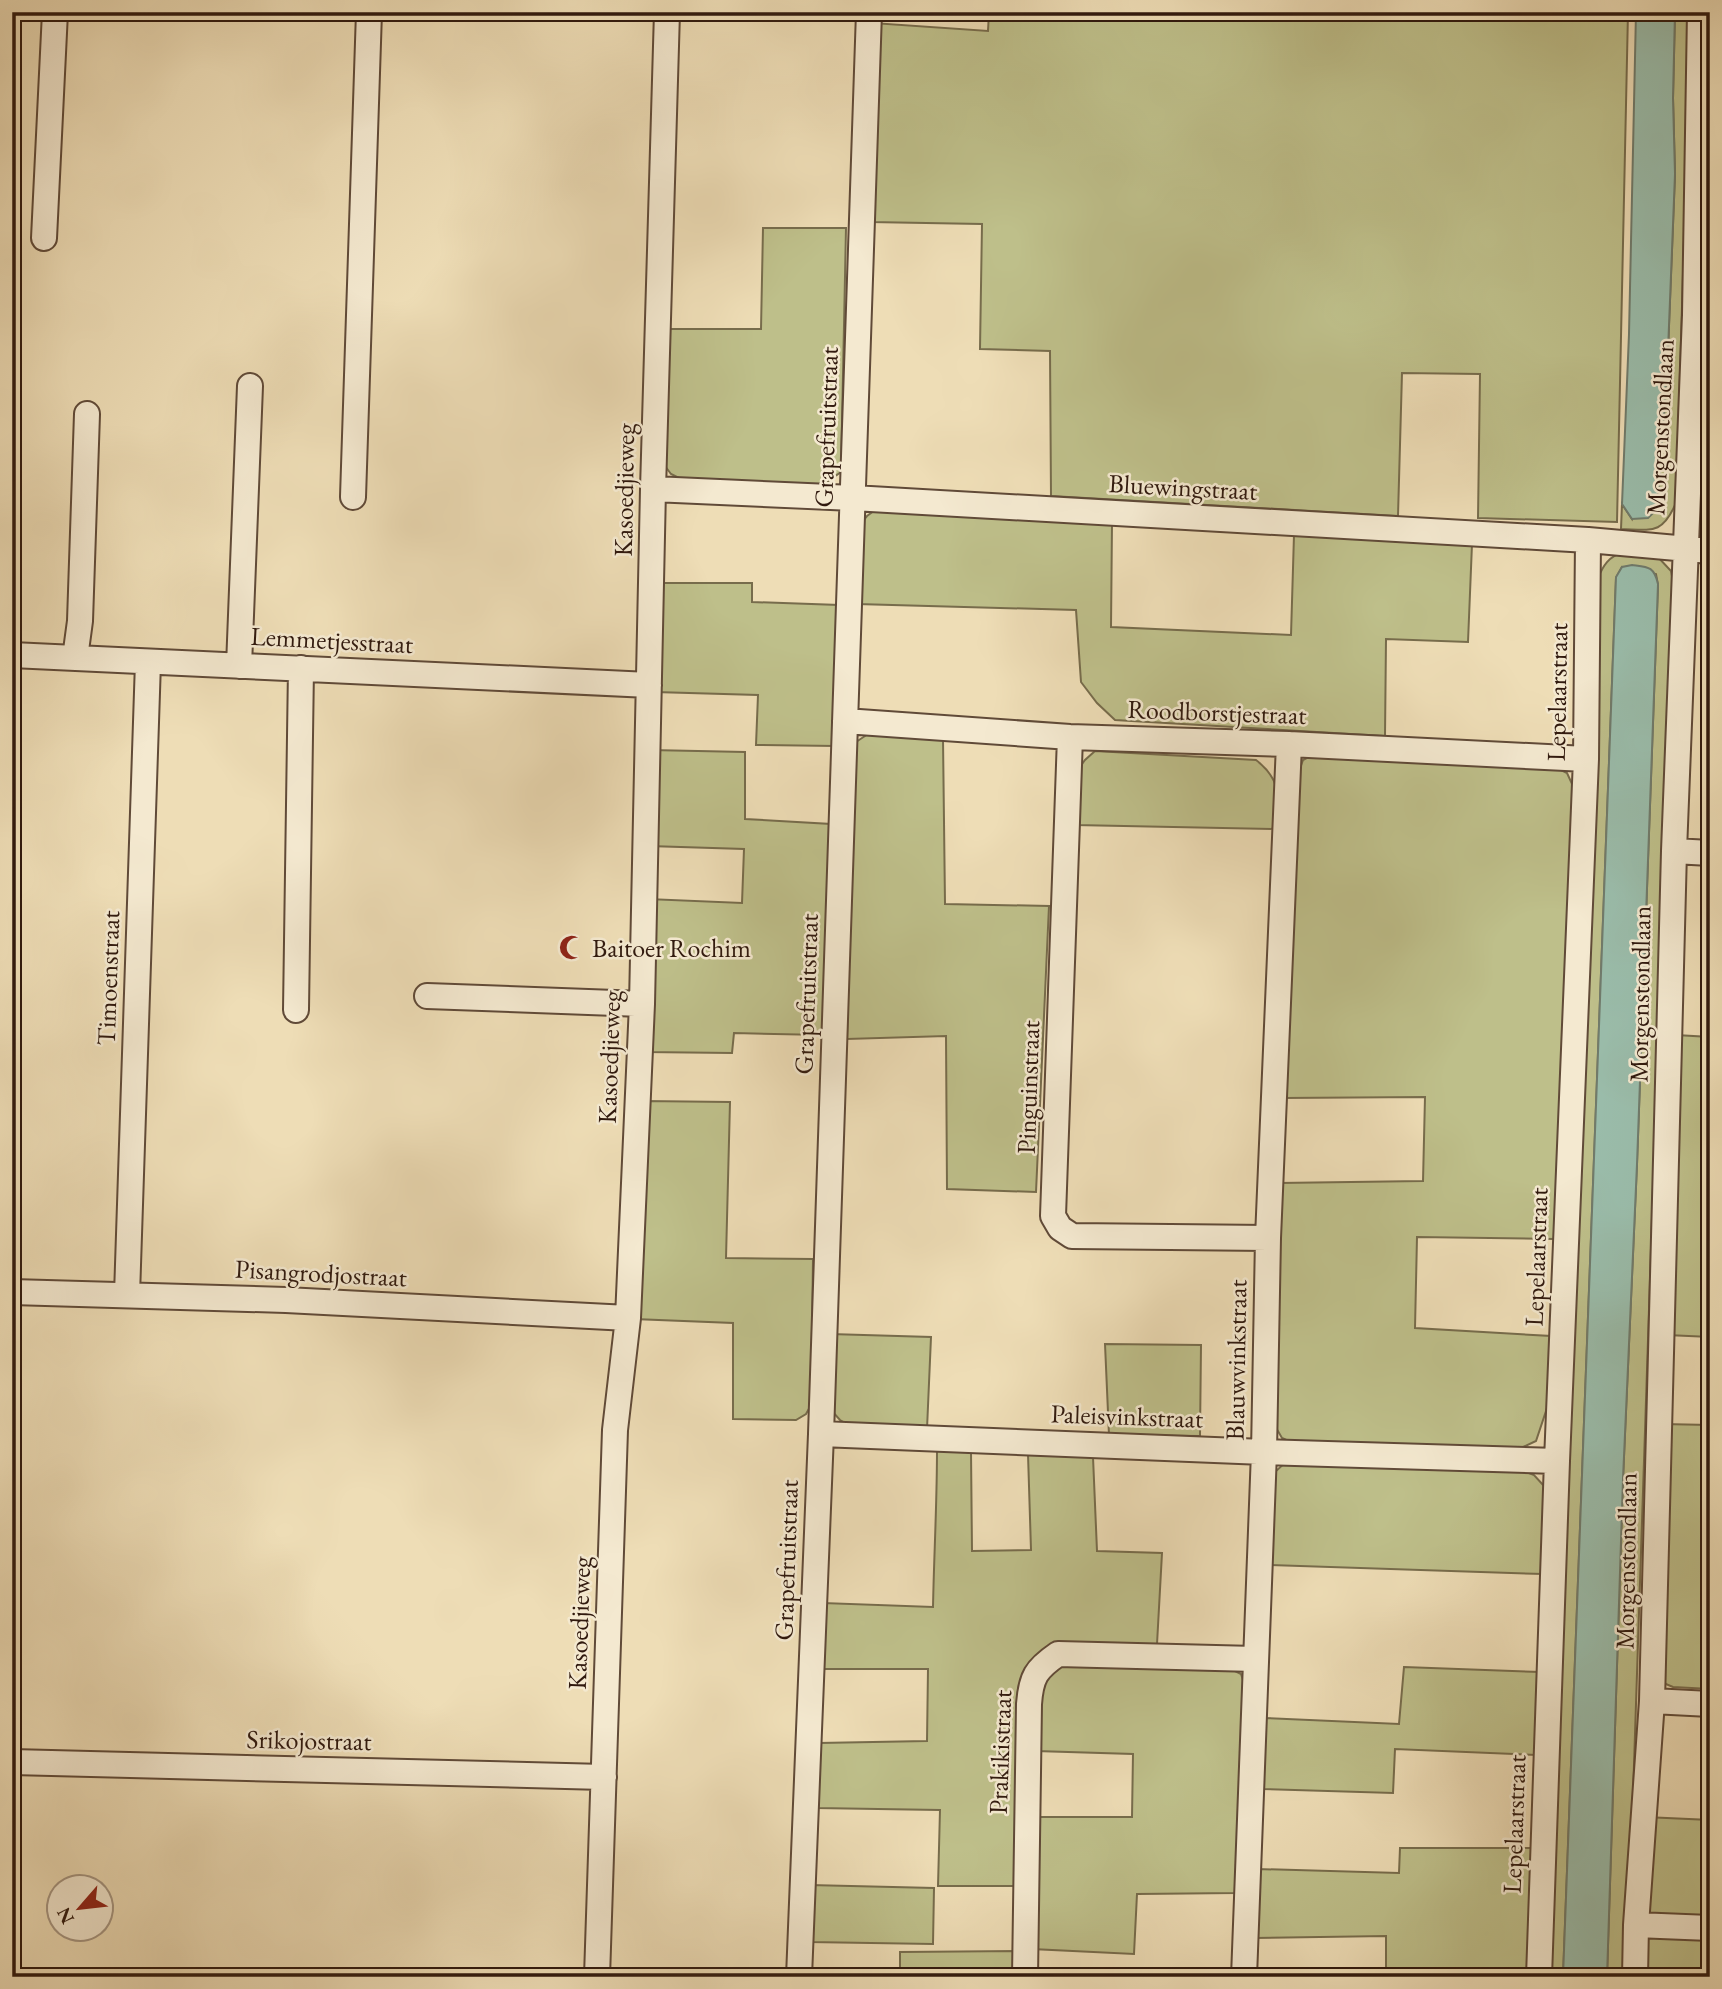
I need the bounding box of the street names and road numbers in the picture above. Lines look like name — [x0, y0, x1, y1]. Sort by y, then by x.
street label: Morgenstondlaan — [1638, 338, 1682, 516]
street label: Grapefruitstraat — [806, 346, 846, 508]
street label: Kasoedjieweg — [606, 422, 642, 557]
street label: Bluewingstraat — [1108, 466, 1258, 508]
street label: Lemmetjesstraat — [250, 619, 414, 661]
street label: Lepelaarstraat — [1539, 622, 1575, 762]
street label: Roodborstjestraat — [1127, 692, 1307, 732]
street label: Morgenstondlaan — [1621, 905, 1659, 1083]
street label: Timoenstraat — [89, 910, 127, 1046]
street label: Grapefruitstraat — [786, 913, 826, 1075]
street label: Kasoedjieweg — [590, 989, 628, 1124]
street label: Pinguinstraat — [1009, 1020, 1047, 1154]
street label: Lepelaarstraat — [1517, 1187, 1555, 1327]
street label: Pisangrodjostraat — [234, 1252, 408, 1294]
street label: Blauwvinkstraat — [1218, 1279, 1254, 1441]
street label: Paleisvinkstraat — [1050, 1396, 1204, 1436]
street label: Morgenstondlaan — [1607, 1472, 1645, 1650]
street label: Grapefruitstraat — [766, 1479, 806, 1641]
street label: Kasoedjieweg — [560, 1555, 598, 1690]
street label: Prakikistraat — [981, 1689, 1019, 1815]
street label: Srikojostraat — [246, 1722, 372, 1758]
street label: Lepelaarstraat — [1495, 1754, 1533, 1894]

